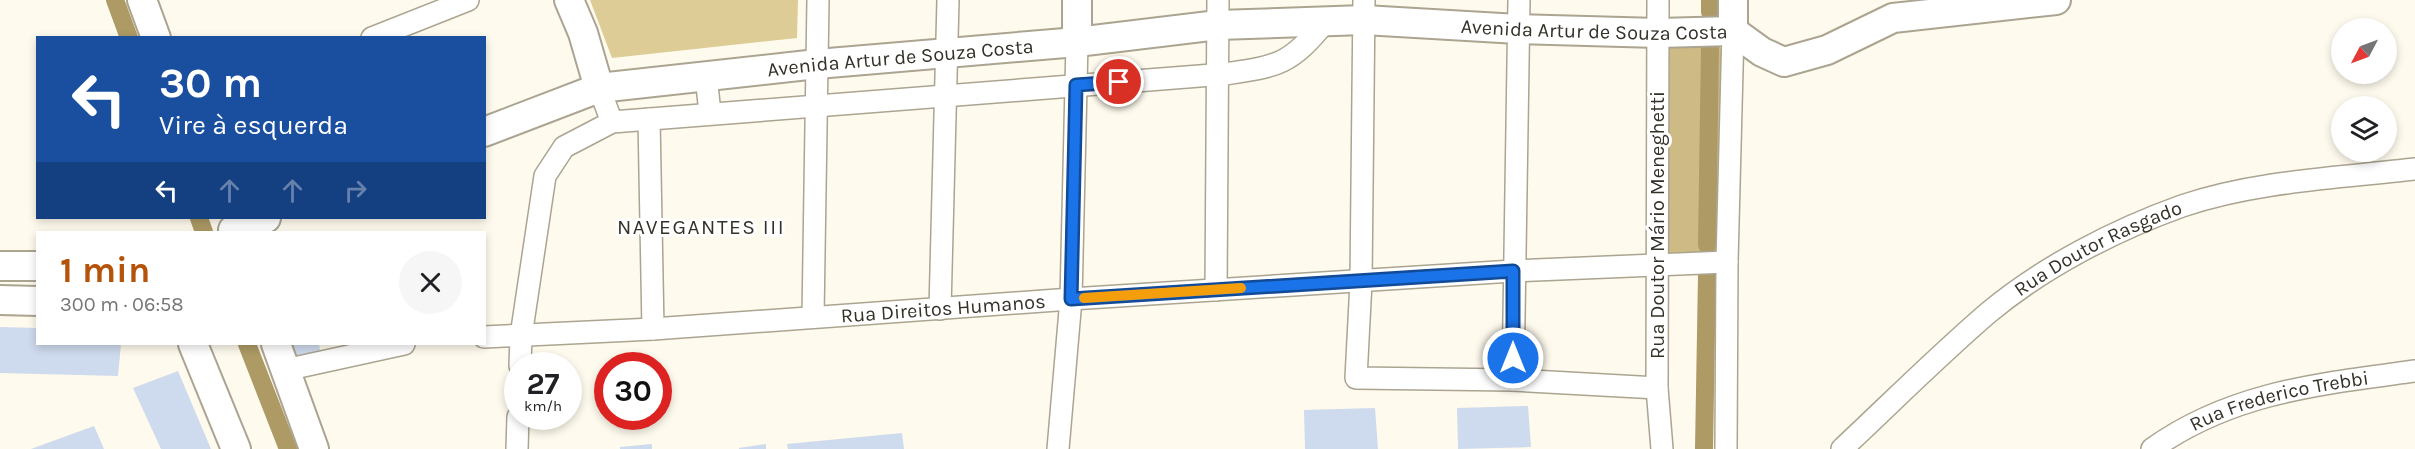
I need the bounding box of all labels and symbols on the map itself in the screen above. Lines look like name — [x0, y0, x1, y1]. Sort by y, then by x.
street label: Avenida Artur de Souza Costa — [1460, 15, 1728, 45]
north arrow — [2331, 18, 2397, 84]
street label: Avenida Artur de Souza Costa — [766, 35, 1034, 81]
pin — [1093, 56, 1144, 107]
street label: Rua Doutor Mário Meneghetti — [1646, 91, 1669, 359]
street label: Rua Doutor Rasgado — [2010, 196, 2185, 301]
district label: NAVEGANTES III — [617, 215, 785, 239]
street label: Rua Direitos Humanos — [840, 290, 1046, 327]
position arrow — [1481, 326, 1545, 390]
speed limit sign: 30 — [594, 352, 672, 430]
street label: Rua Frederico Trebbi — [2186, 366, 2370, 436]

